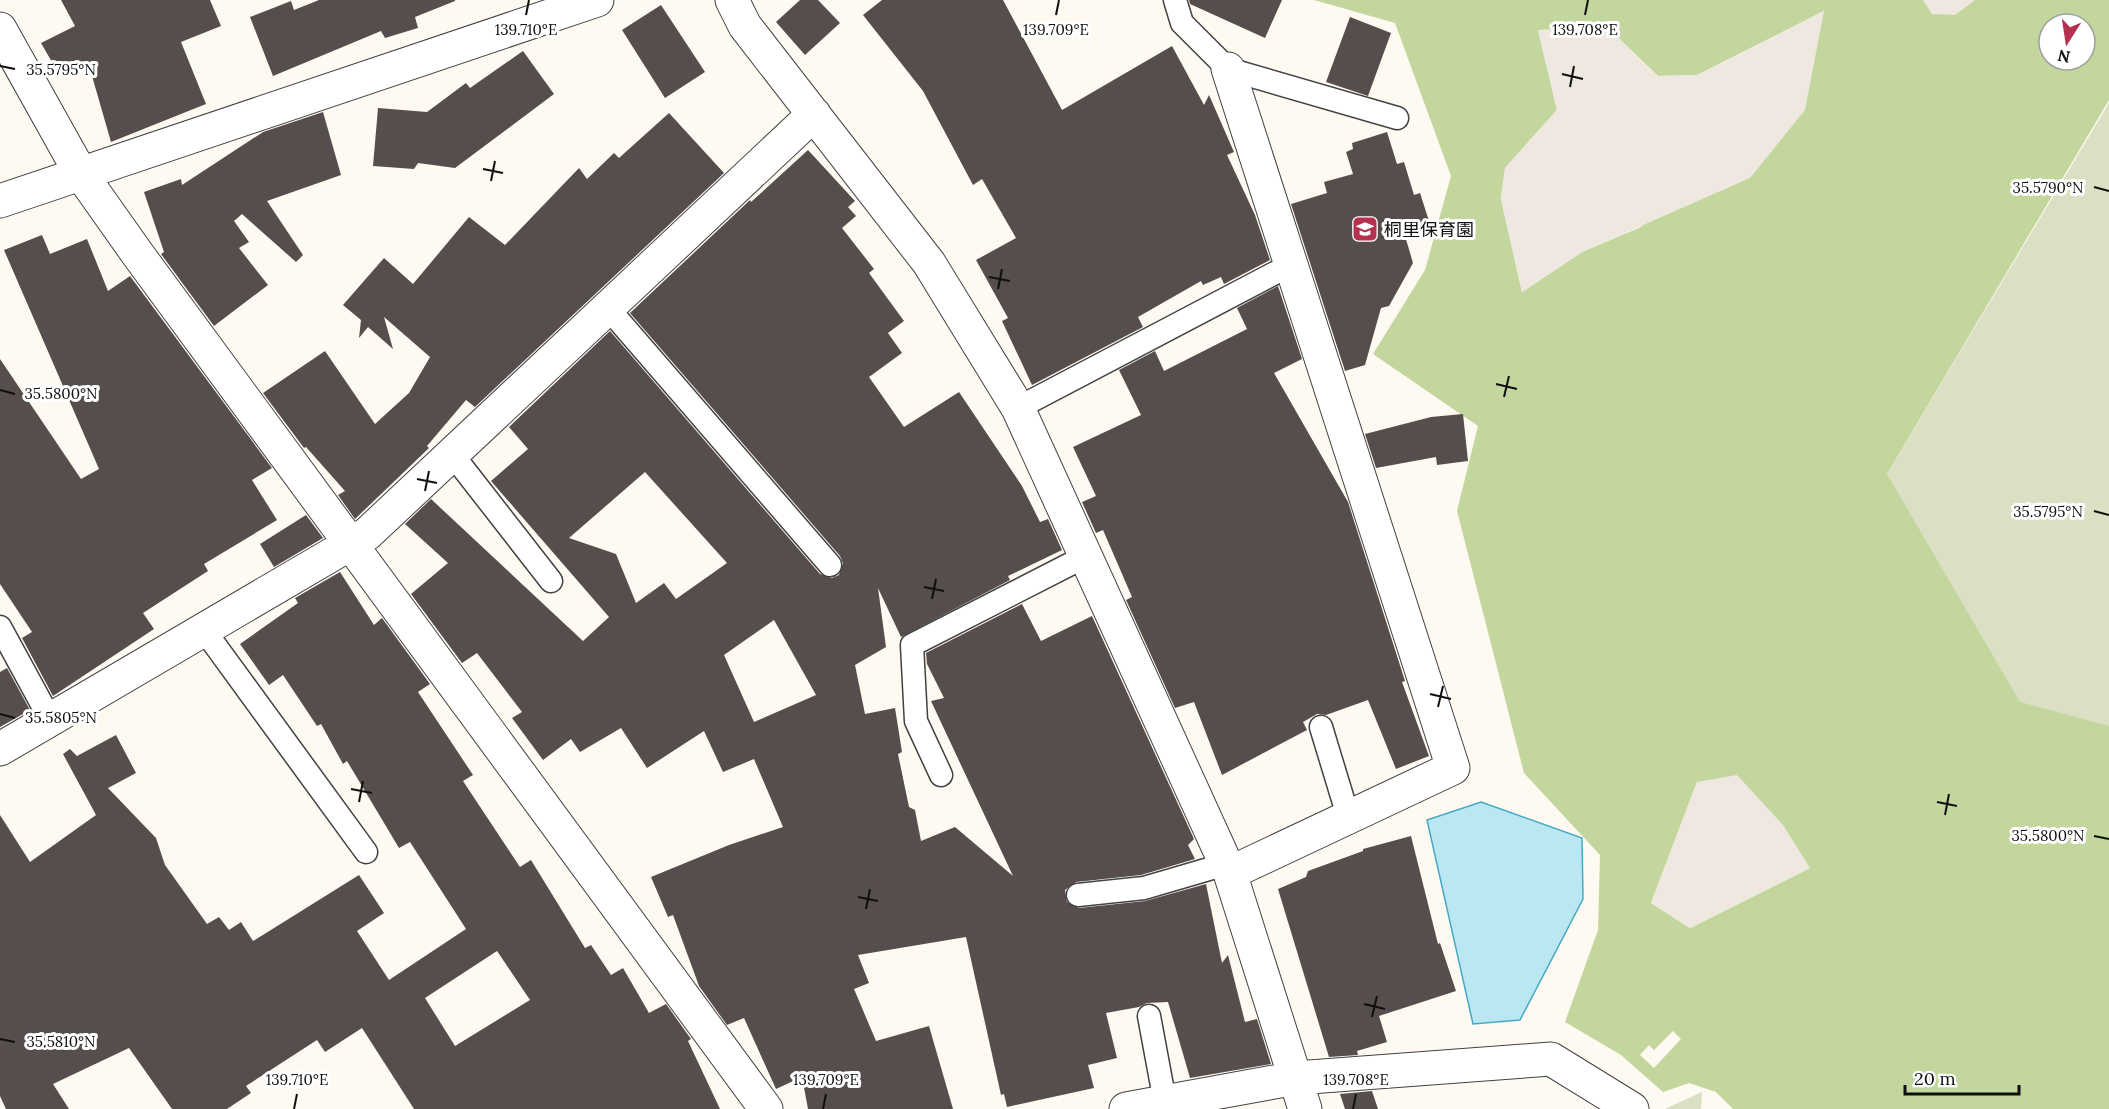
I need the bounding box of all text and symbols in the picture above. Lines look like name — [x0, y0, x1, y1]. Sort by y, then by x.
north arrow — [2037, 12, 2097, 72]
text: 139.710°E — [495, 20, 557, 39]
text: 139.709°E — [1023, 20, 1089, 39]
text: 139.708°E — [1552, 20, 1618, 39]
text: N — [2056, 46, 2072, 68]
text: 35.5795°N — [26, 60, 96, 79]
text: 35.5790°N — [2013, 178, 2083, 197]
school or university icon: 桐里保育園 — [1350, 214, 1380, 244]
place label: 桐里保育園 — [1384, 218, 1474, 241]
text: 35.5800°N — [25, 384, 97, 403]
text: 35.5795°N — [2013, 502, 2083, 521]
text: 35.5805°N — [25, 708, 97, 727]
text: 35.5800°N — [2012, 826, 2084, 845]
text: 35.5810°N — [26, 1032, 96, 1051]
scale bar — [1905, 1058, 2019, 1096]
text: 20 m — [1914, 1067, 1956, 1090]
text: 139.710°E — [266, 1070, 328, 1089]
text: 139.709°E — [793, 1070, 859, 1089]
text: 139.708°E — [1323, 1070, 1389, 1089]

